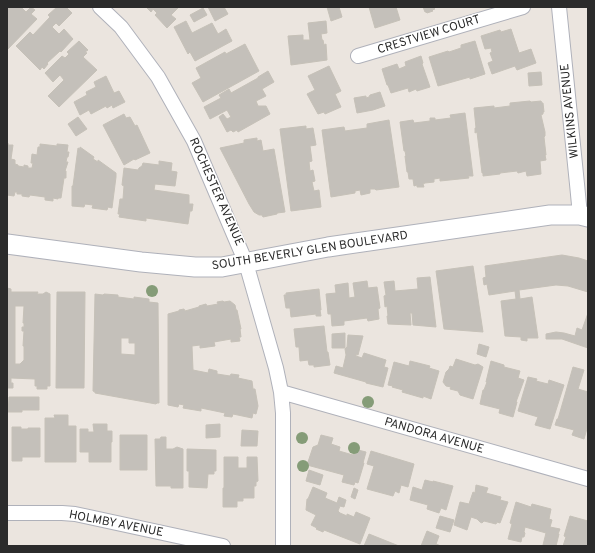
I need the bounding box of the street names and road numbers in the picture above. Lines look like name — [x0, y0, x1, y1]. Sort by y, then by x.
street label: CRESTVIEW COURT — [376, 12, 482, 58]
street label: WILKINS AVENUE — [557, 63, 583, 159]
street label: ROCHESTER AVENUE — [185, 135, 247, 249]
street label: SOUTH BEVERLY GLEN BOULEVARD — [211, 228, 409, 274]
street label: PANDORA AVENUE — [382, 414, 486, 458]
street label: HOLMBY AVENUE — [67, 507, 165, 541]

